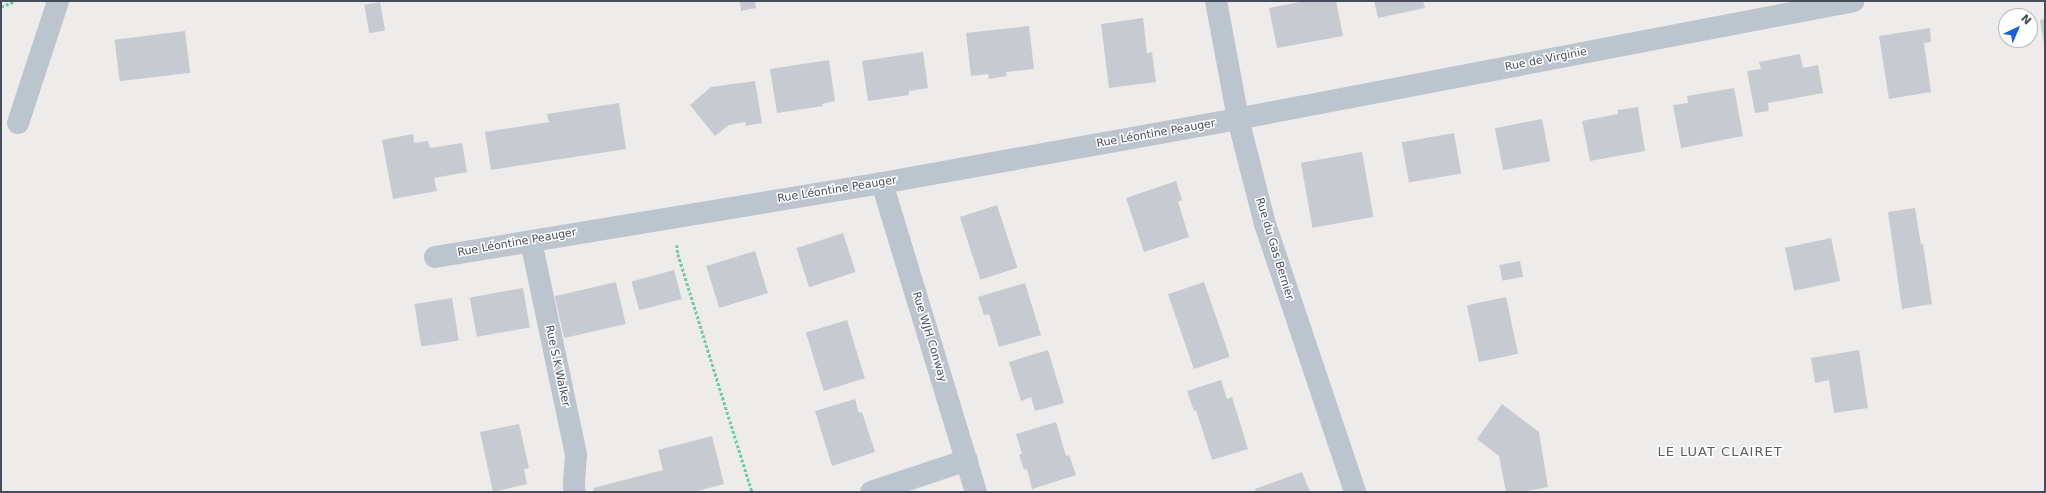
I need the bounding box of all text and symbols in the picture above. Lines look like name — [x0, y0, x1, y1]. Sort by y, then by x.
north arrow — [1998, 8, 2038, 48]
text: N — [2018, 12, 2034, 28]
street label: Rue de Virginie — [1504, 46, 1588, 74]
street label: Rue Léontine Peauger — [1096, 117, 1216, 151]
street label: Rue Léontine Peauger — [777, 174, 897, 206]
street label: Rue du Gas Bernier — [1252, 196, 1296, 302]
street label: Rue Léontine Peauger — [457, 226, 577, 260]
street label: Rue WJH Conway — [909, 290, 949, 384]
street label: Rue S.K Walker — [542, 324, 572, 408]
district label: LE LUAT CLAIRET — [1657, 444, 1783, 460]

